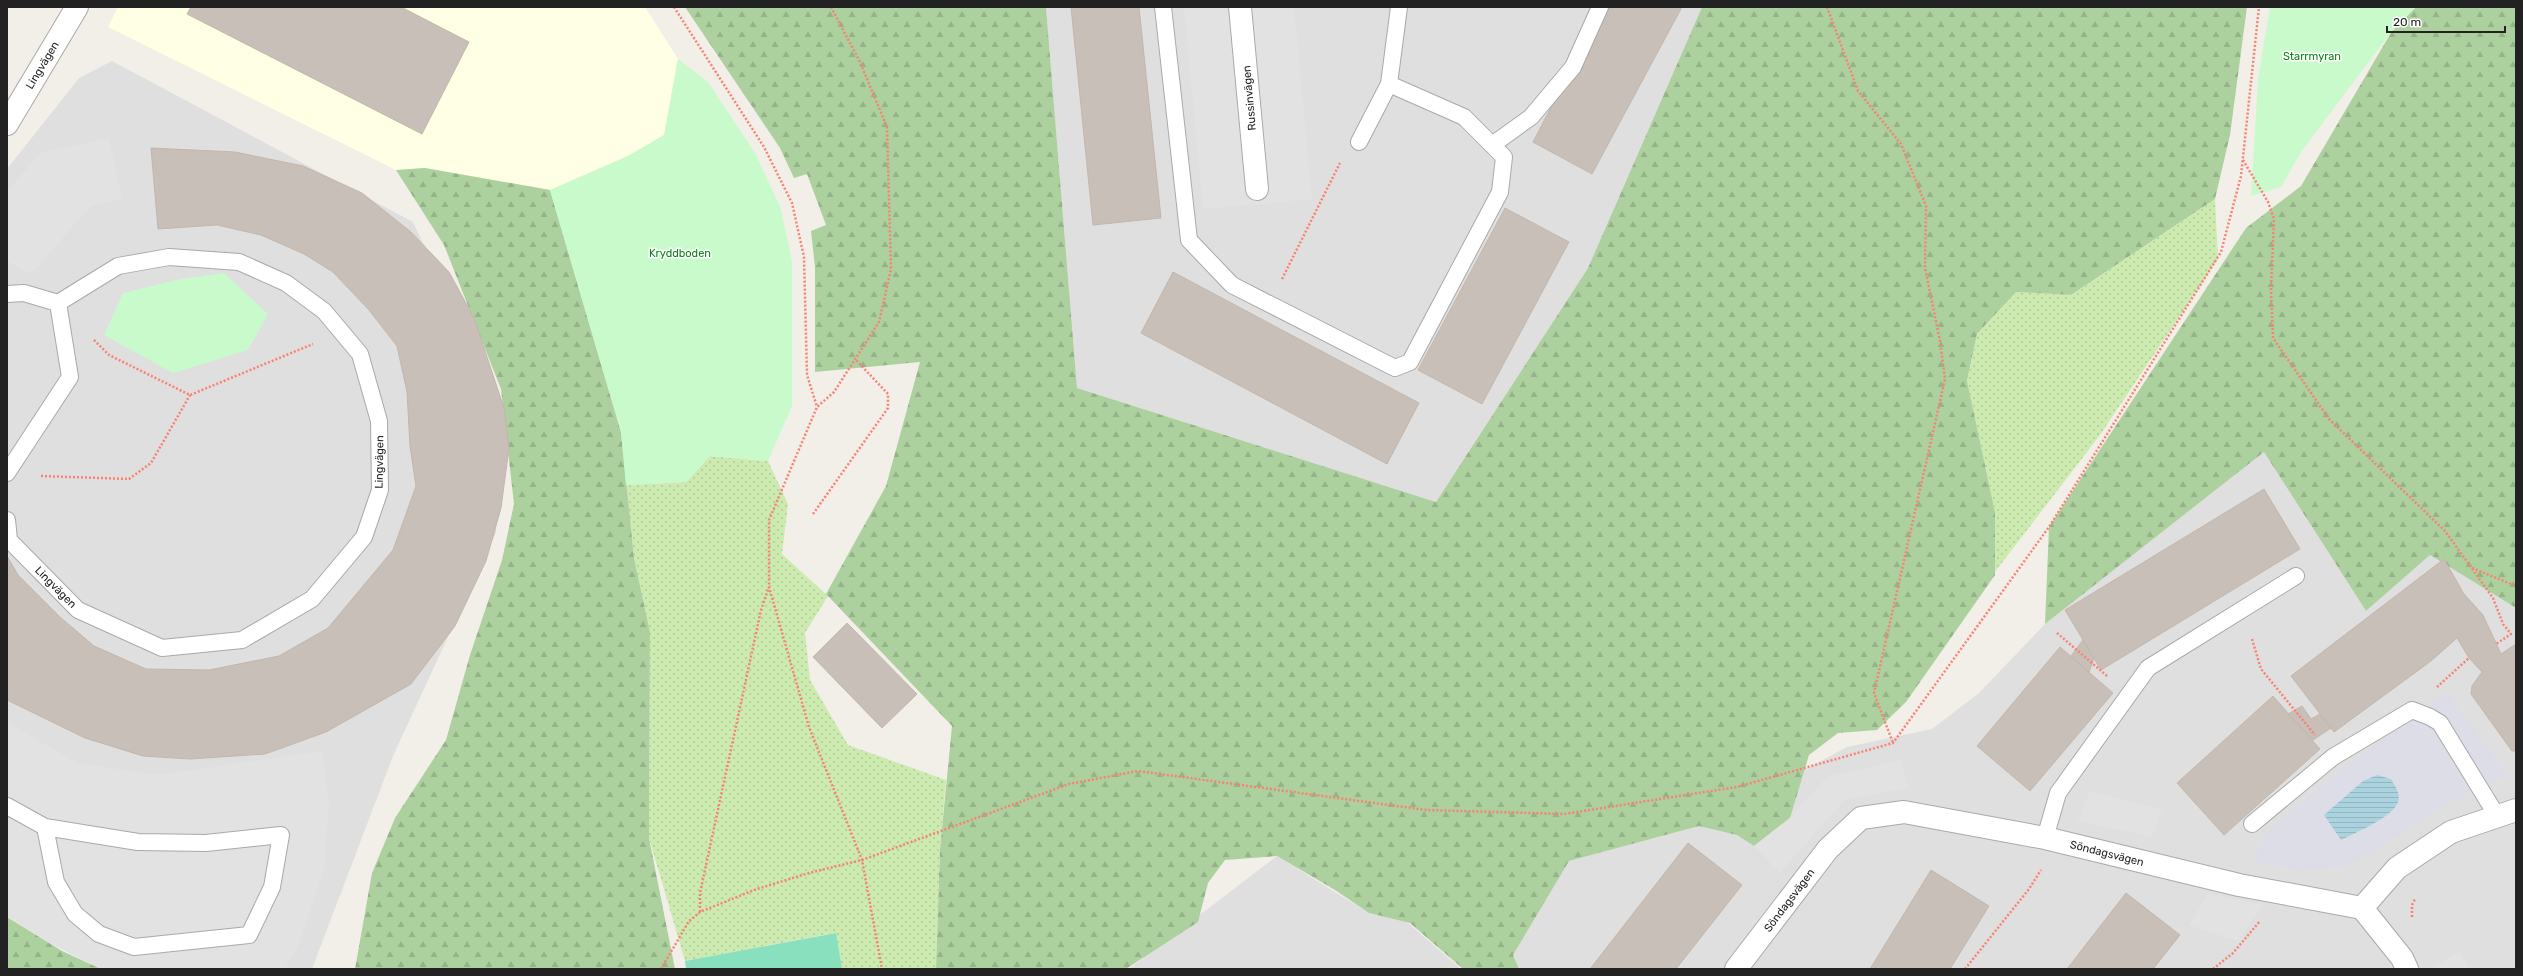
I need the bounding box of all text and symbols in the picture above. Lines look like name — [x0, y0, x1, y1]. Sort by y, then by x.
scale bar — [2387, 8, 2505, 34]
text: 20 m — [2393, 15, 2421, 29]
street label: Lingvägen — [23, 39, 62, 92]
park label: Starrmyran — [2283, 50, 2341, 63]
street label: Russinvägen — [1240, 65, 1259, 131]
park label: Kryddboden — [649, 247, 711, 260]
street label: Lingvägen — [373, 435, 386, 489]
street label: Lingvägen — [32, 564, 79, 611]
street label: Söndagsvägen — [2069, 838, 2145, 869]
street label: Söndagsvägen — [1761, 866, 1817, 934]

